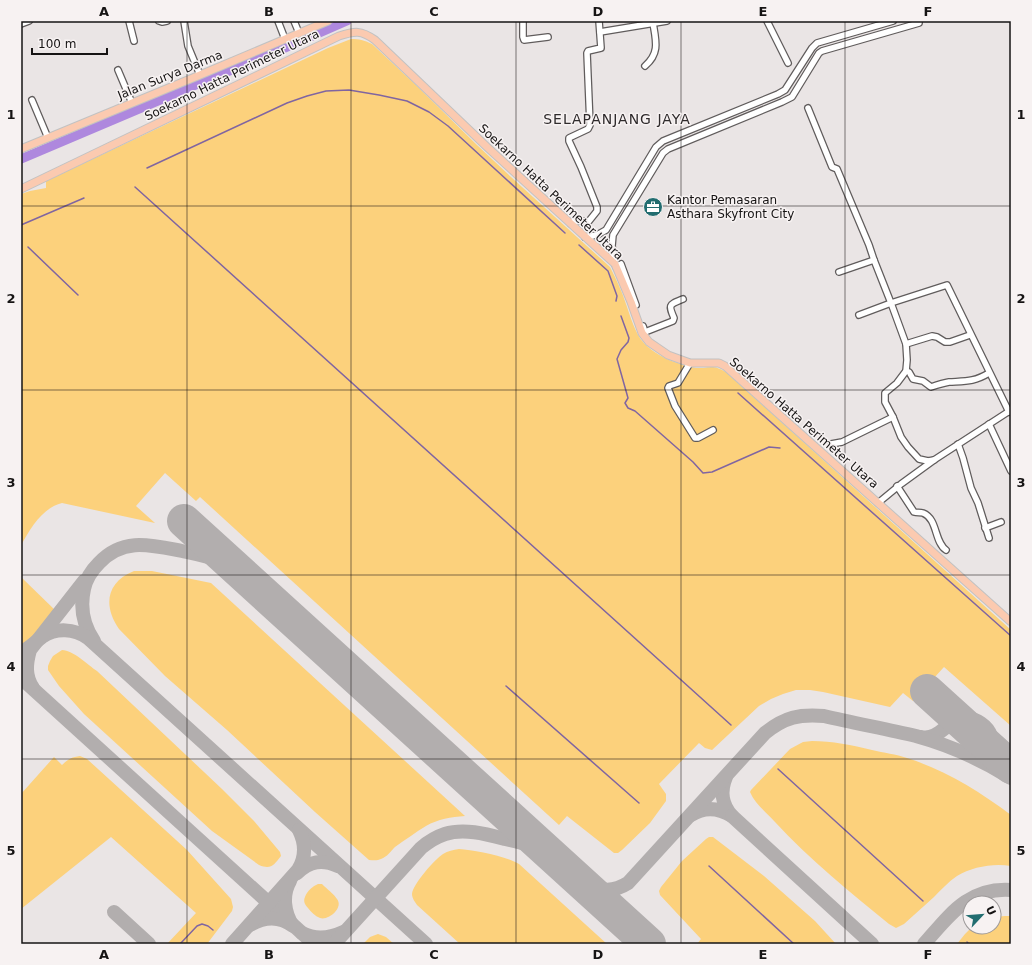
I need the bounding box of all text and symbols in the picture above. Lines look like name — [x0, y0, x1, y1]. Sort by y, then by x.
text: A — [99, 4, 109, 19]
text: B — [264, 4, 274, 19]
text: C — [429, 4, 439, 19]
text: D — [593, 4, 604, 19]
text: E — [759, 4, 767, 19]
text: F — [924, 4, 932, 19]
street label: Soekarno Hatta Perimeter Utara — [142, 27, 322, 123]
scale bar — [32, 30, 107, 56]
text: 100 m — [38, 37, 76, 51]
street label: Jalan Surya Darma — [115, 48, 224, 103]
text: 1 — [6, 107, 16, 122]
text: 1 — [1016, 107, 1026, 122]
district label: SELAPANJANG JAYA — [543, 111, 691, 127]
street label: Soekarno Hatta Perimeter Utara — [476, 121, 626, 263]
place label: Kantor Pemasaran Asthara Skyfront City — [667, 193, 794, 221]
office icon: Kantor Pemasaran Asthara Skyfront City — [642, 196, 664, 218]
text: 2 — [6, 291, 16, 306]
text: 2 — [1016, 291, 1026, 306]
street label: Soekarno Hatta Perimeter Utara — [727, 355, 881, 491]
text: 3 — [6, 475, 16, 490]
text: 3 — [1016, 475, 1026, 490]
text: 4 — [6, 659, 16, 674]
text: 4 — [1016, 659, 1026, 674]
text: 5 — [6, 843, 16, 858]
text: 5 — [1016, 843, 1026, 858]
north arrow — [962, 895, 1002, 935]
text: U — [983, 904, 998, 918]
text: A — [99, 947, 109, 962]
text: B — [264, 947, 274, 962]
text: C — [429, 947, 439, 962]
text: D — [593, 947, 604, 962]
text: E — [759, 947, 767, 962]
text: F — [924, 947, 932, 962]

